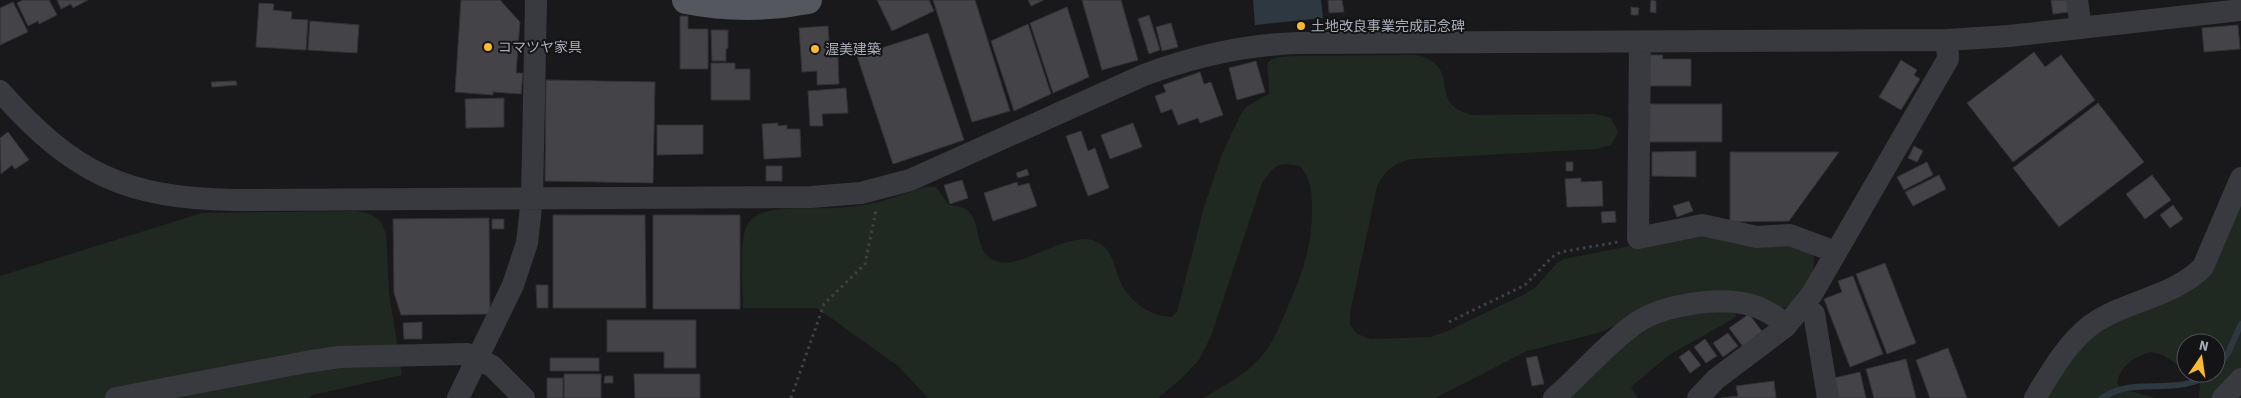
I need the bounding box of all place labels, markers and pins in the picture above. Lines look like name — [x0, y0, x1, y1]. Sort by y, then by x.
place label: 土地改良事業完成記念碑 — [1311, 17, 1465, 37]
marker: 土地改良事業完成記念碑 — [1295, 20, 1307, 32]
place label: コマツヤ家具 — [498, 38, 582, 58]
place label: 渥美建築 — [825, 40, 881, 60]
marker: コマツヤ家具 — [482, 41, 494, 53]
marker: 渥美建築 — [809, 43, 821, 55]

